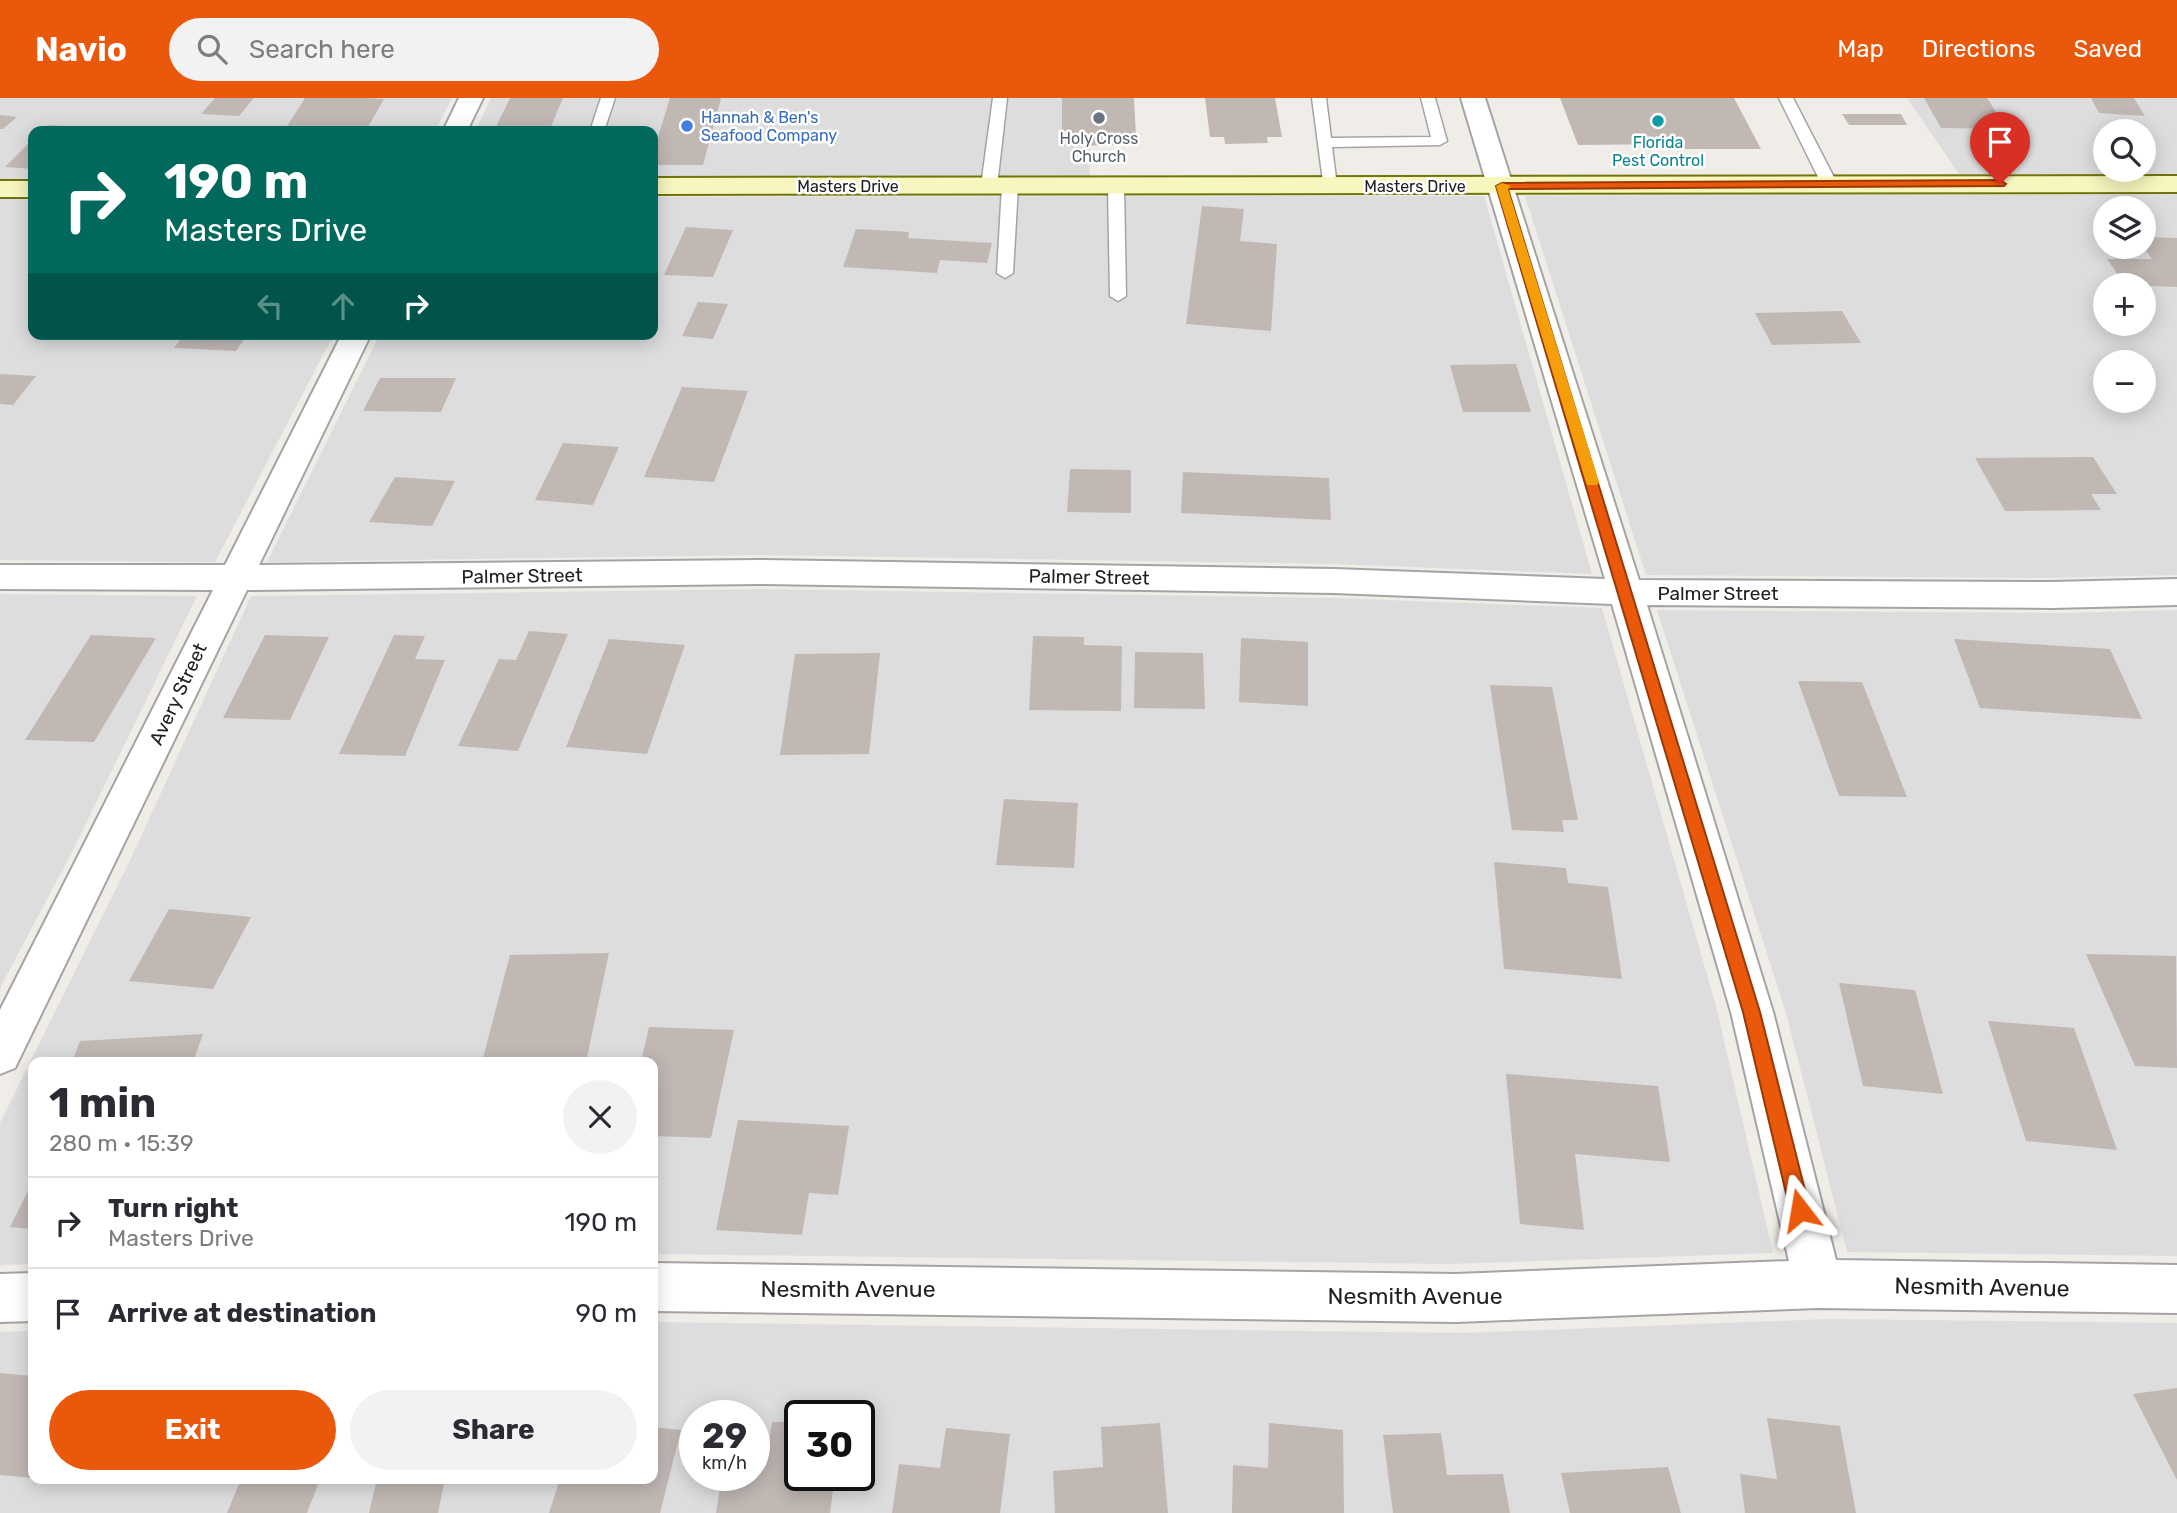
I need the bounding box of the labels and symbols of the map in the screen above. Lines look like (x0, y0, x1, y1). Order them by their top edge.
place label: Hannah & Ben's Seafood Company (701, 108, 837, 145)
marker: Holy Cross Church (1091, 110, 1107, 126)
pin (1970, 112, 2030, 184)
marker: Florida Pest Control (1650, 113, 1666, 129)
marker: Hannah & Ben's Seafood Company (679, 118, 695, 134)
place label: Holy Cross Church (1060, 129, 1138, 166)
place label: Florida Pest Control (1612, 133, 1704, 170)
street label: Masters Drive (797, 177, 899, 196)
street label: Masters Drive (1364, 177, 1466, 196)
street label: Palmer Street (461, 563, 583, 589)
street label: Palmer Street (1028, 564, 1150, 590)
street label: Palmer Street (1657, 582, 1779, 605)
street label: Avery Street (144, 639, 212, 749)
position arrow (1763, 1173, 1837, 1247)
street label: Nesmith Avenue (1894, 1271, 2070, 1303)
street label: Nesmith Avenue (760, 1275, 936, 1303)
street label: Nesmith Avenue (1327, 1282, 1503, 1310)
speed limit sign: 30 (784, 1400, 875, 1491)

